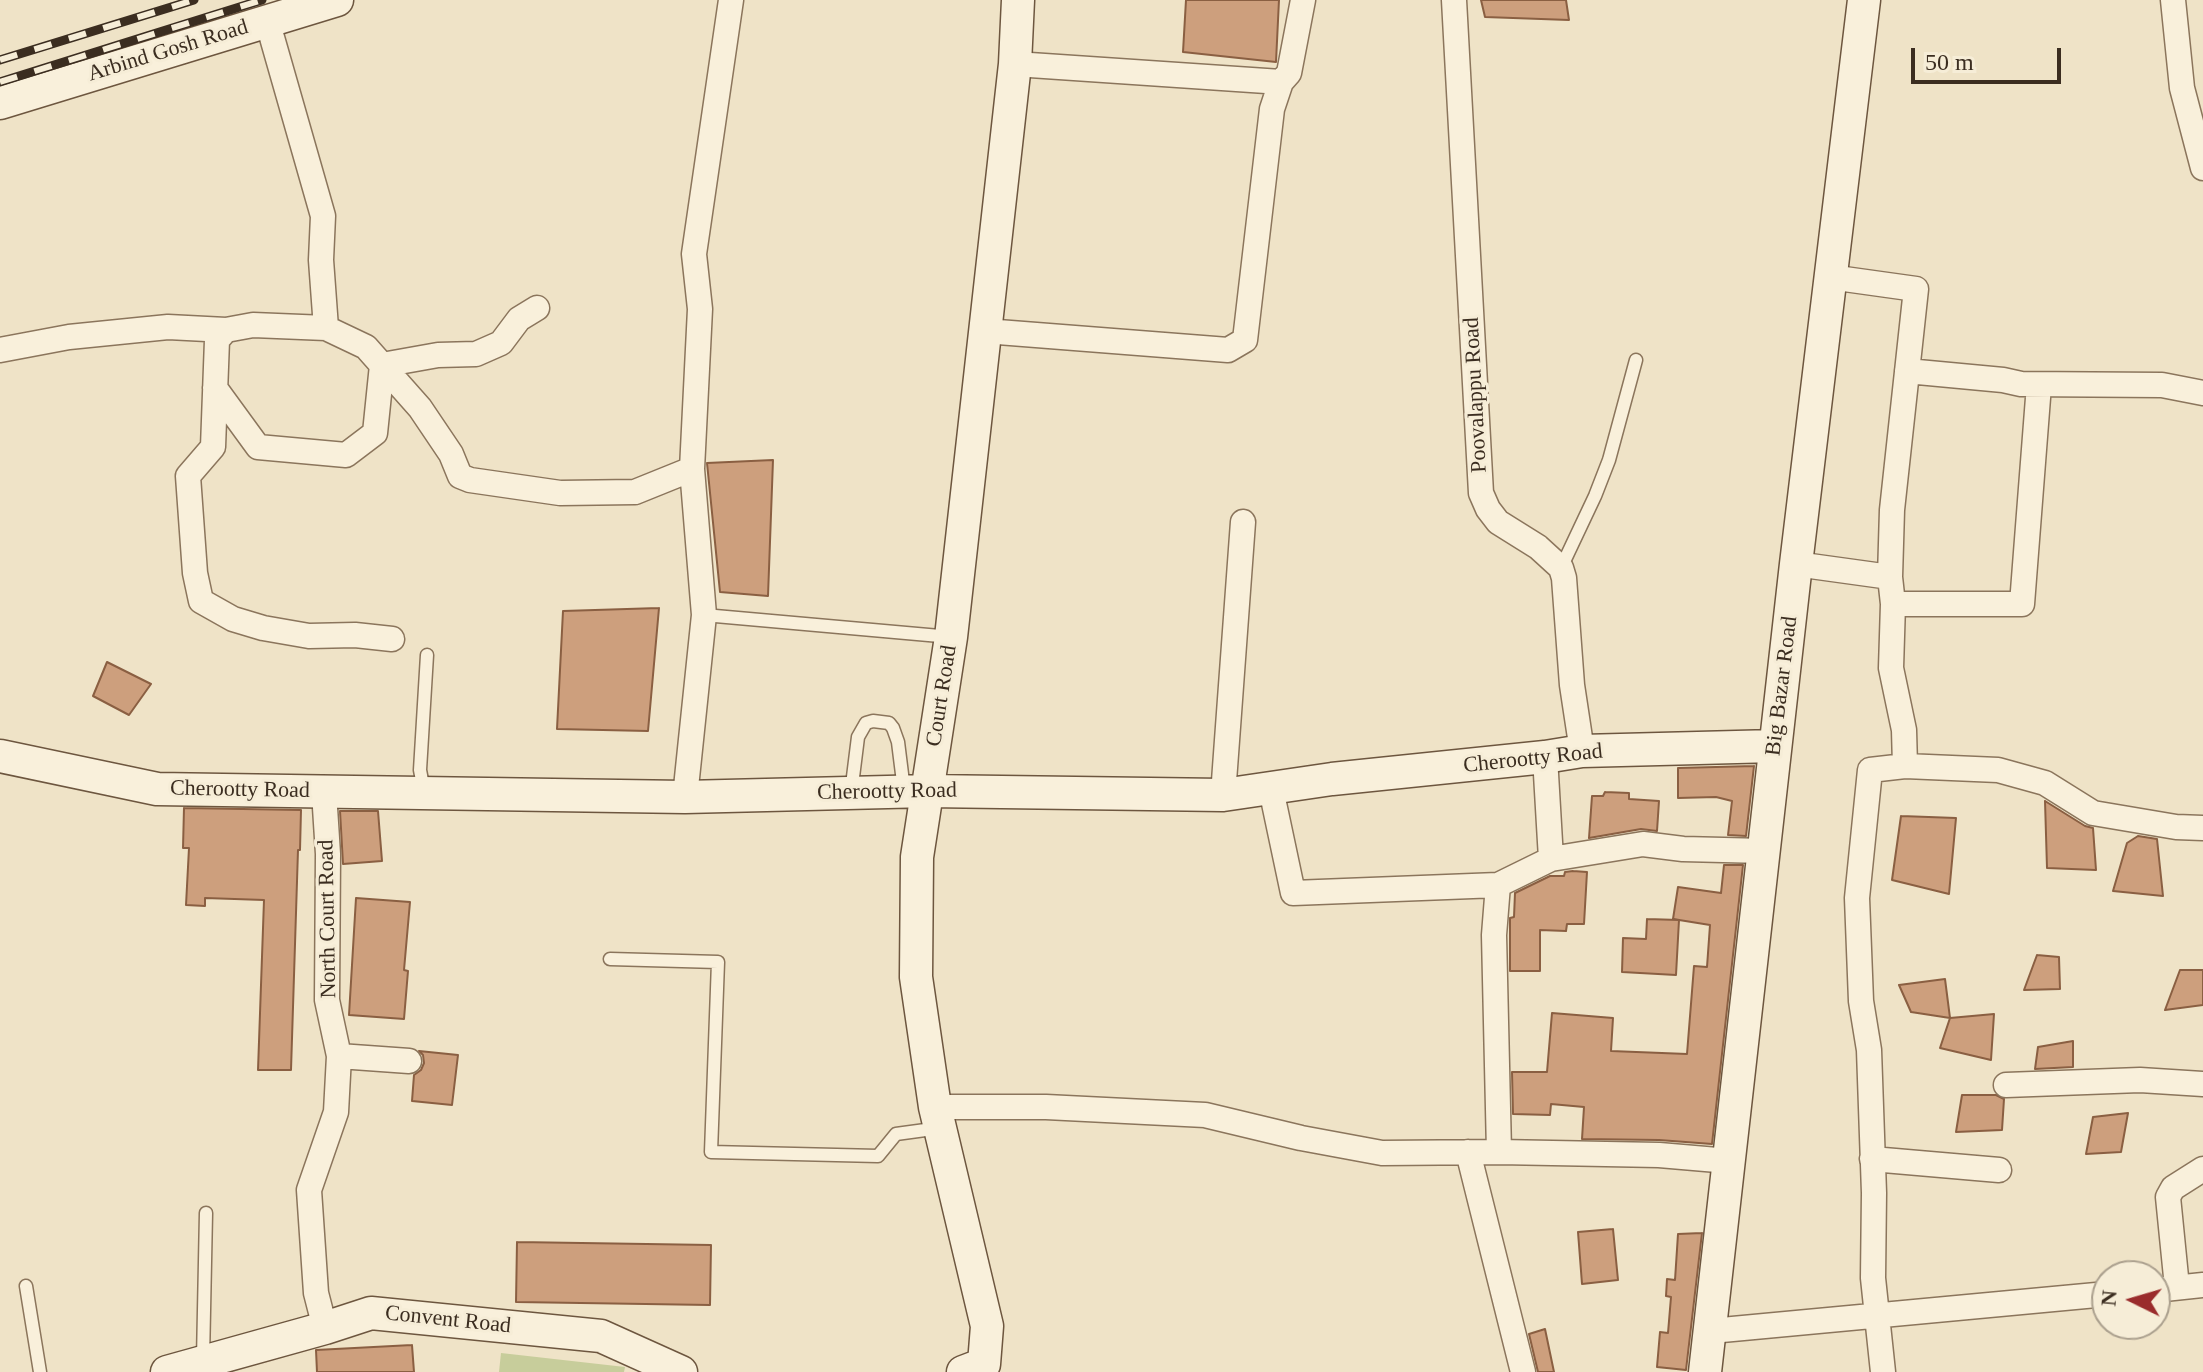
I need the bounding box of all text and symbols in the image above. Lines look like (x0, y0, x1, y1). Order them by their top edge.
street label: Arbind Gosh Road (85, 14, 251, 88)
scale bar (1915, 32, 2065, 82)
text: 50 m (1925, 49, 1974, 75)
street label: Poovalappu Road (1459, 317, 1493, 473)
street label: Big Bazar Road (1760, 615, 1804, 757)
street label: Court Road (921, 644, 963, 748)
street label: Cherootty Road (1462, 739, 1604, 779)
street label: Cherootty Road (170, 776, 310, 804)
street label: Cherootty Road (817, 778, 957, 806)
street label: North Court Road (313, 839, 343, 999)
north arrow (2091, 1260, 2171, 1340)
text: N (2095, 1289, 2122, 1307)
street label: Convent Road (384, 1300, 512, 1340)

